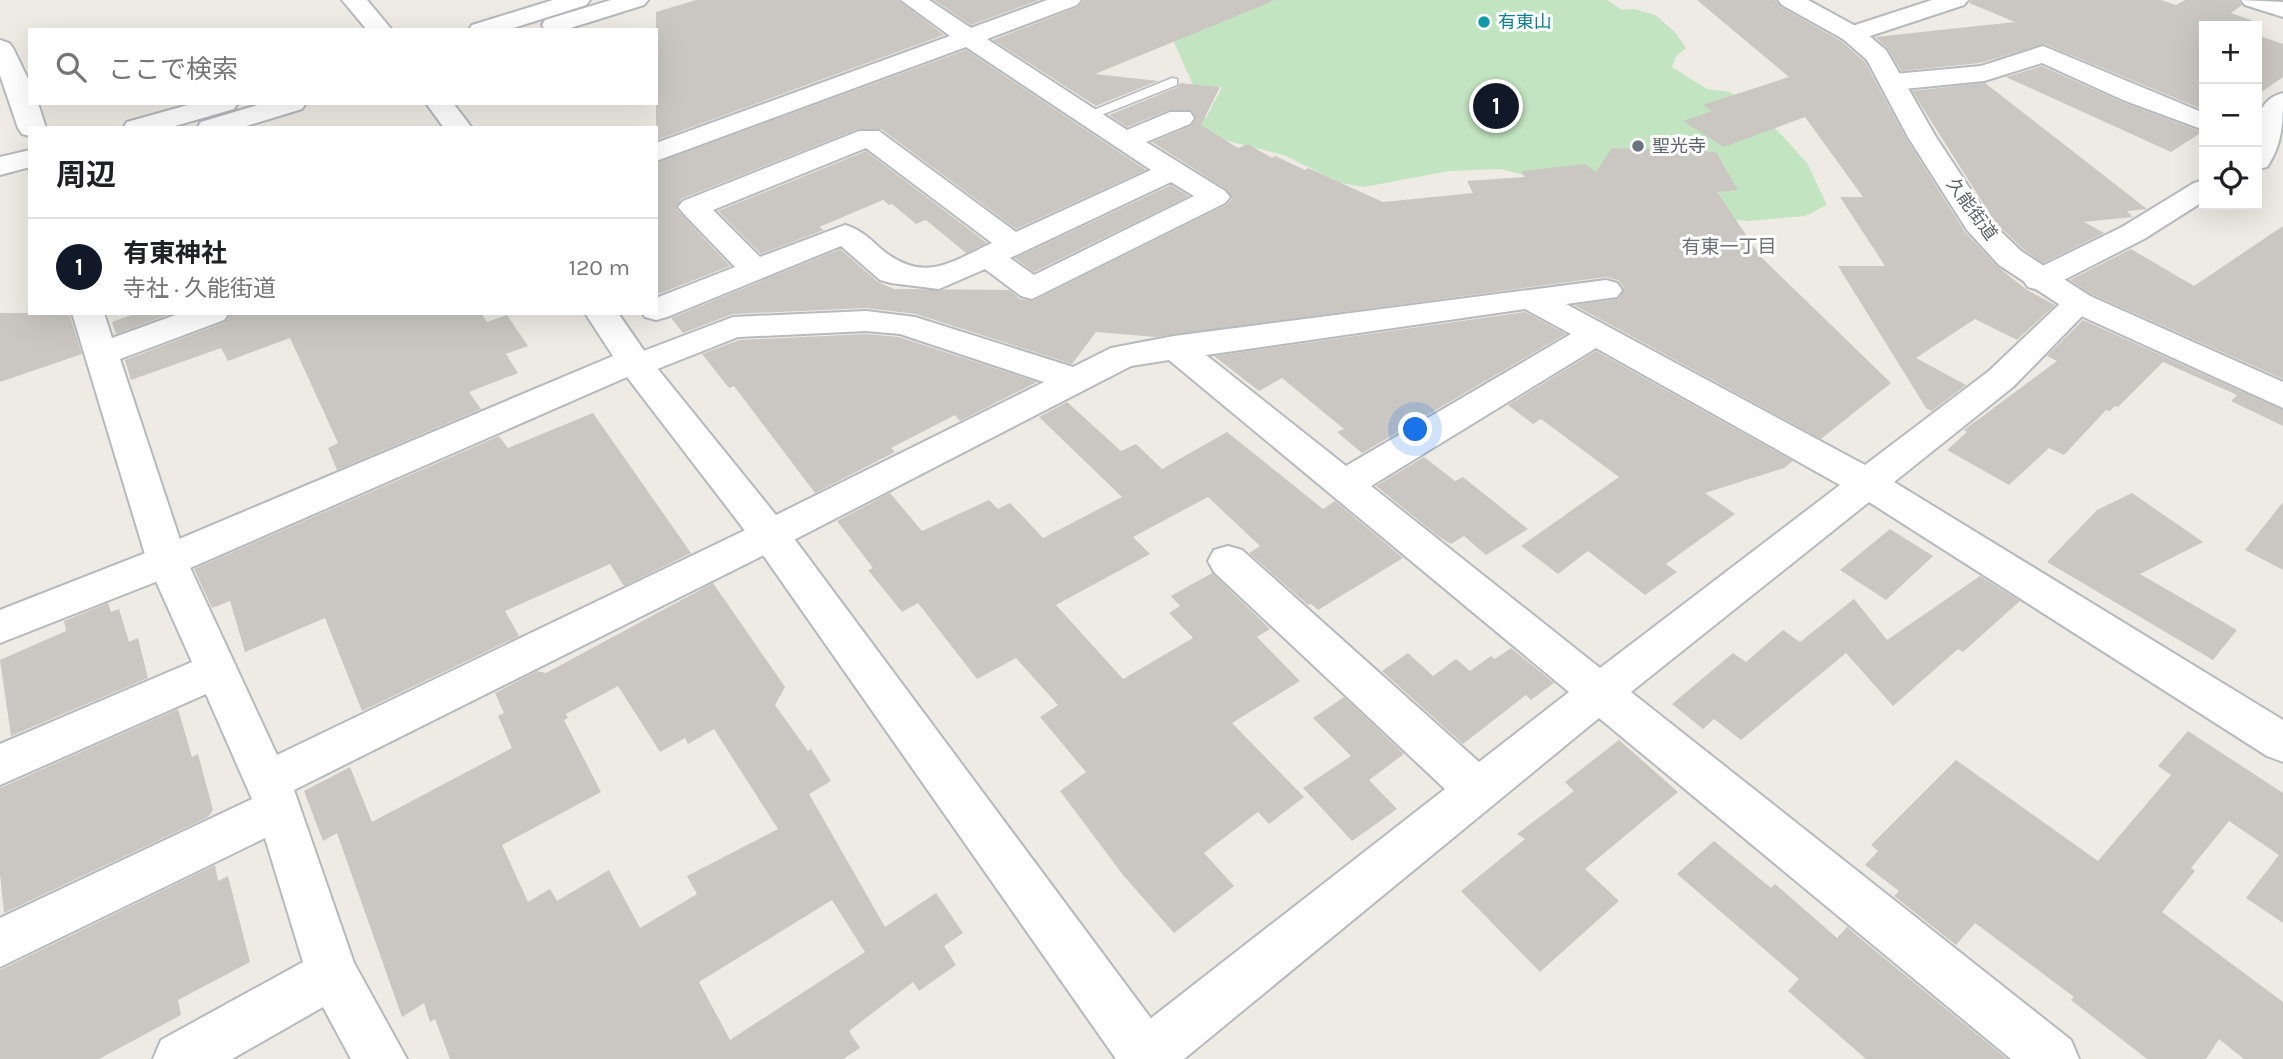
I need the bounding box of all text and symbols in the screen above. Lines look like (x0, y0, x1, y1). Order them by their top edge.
place label: 有東山 (1498, 11, 1552, 33)
marker: 有東山 (1476, 14, 1492, 30)
map controls (2199, 21, 2262, 210)
button: + (2199, 21, 2262, 84)
search box (28, 28, 658, 105)
icon: search (52, 48, 90, 86)
text: ここで検索 (108, 54, 238, 85)
pin: 1 (1473, 80, 1519, 132)
button: − (2199, 84, 2262, 147)
place label: 聖光寺 (1652, 135, 1706, 157)
marker: 聖光寺 (1630, 138, 1646, 154)
button: locate (2199, 147, 2262, 210)
text: 周辺 (56, 157, 116, 193)
street label: 久能街道 (1942, 173, 2002, 245)
district label: 有東一丁目 (1681, 236, 1777, 258)
text: 有東神社 (123, 238, 227, 269)
text: 1 (75, 254, 83, 281)
text: 120 m (568, 254, 630, 281)
text: 寺社 · 久能街道 (123, 275, 276, 302)
your location (1398, 412, 1432, 446)

